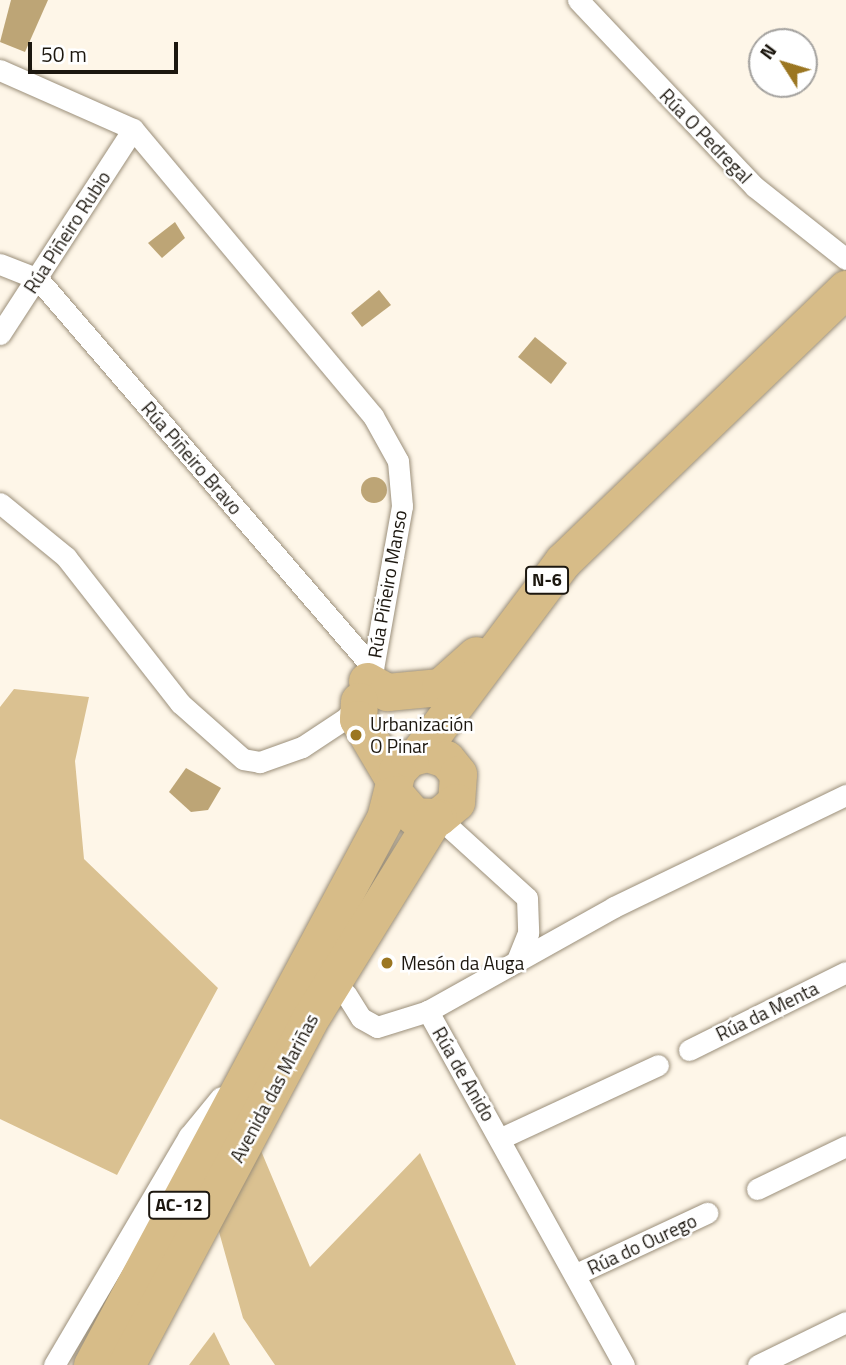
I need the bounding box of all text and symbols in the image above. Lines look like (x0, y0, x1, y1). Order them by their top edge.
scale bar (32, 28, 182, 72)
north arrow (748, 28, 818, 98)
text: N (752, 37, 783, 65)
text: 50 m (41, 38, 87, 70)
street label: Rúa O Pedregal (655, 84, 757, 188)
street label: Rúa Piñeiro Rubio (19, 167, 115, 297)
street label: Rúa Piñeiro Bravo (137, 397, 247, 519)
street label: Rúa Piñeiro Manso (363, 508, 411, 660)
road number: N-6 (524, 566, 570, 594)
place label: Urbanización O Pinar (370, 713, 474, 757)
marker: Urbanización O Pinar (348, 727, 364, 743)
place label: Mesón da Auga (401, 952, 524, 974)
marker: Mesón da Auga (379, 955, 395, 971)
street label: Rúa da Menta (712, 976, 822, 1046)
street label: Avenida das Mariñas (225, 1010, 323, 1166)
street label: Rúa de Anido (428, 1023, 500, 1125)
road number: AC-12 (148, 1190, 210, 1220)
street label: Rúa do Ourego (584, 1209, 700, 1279)

